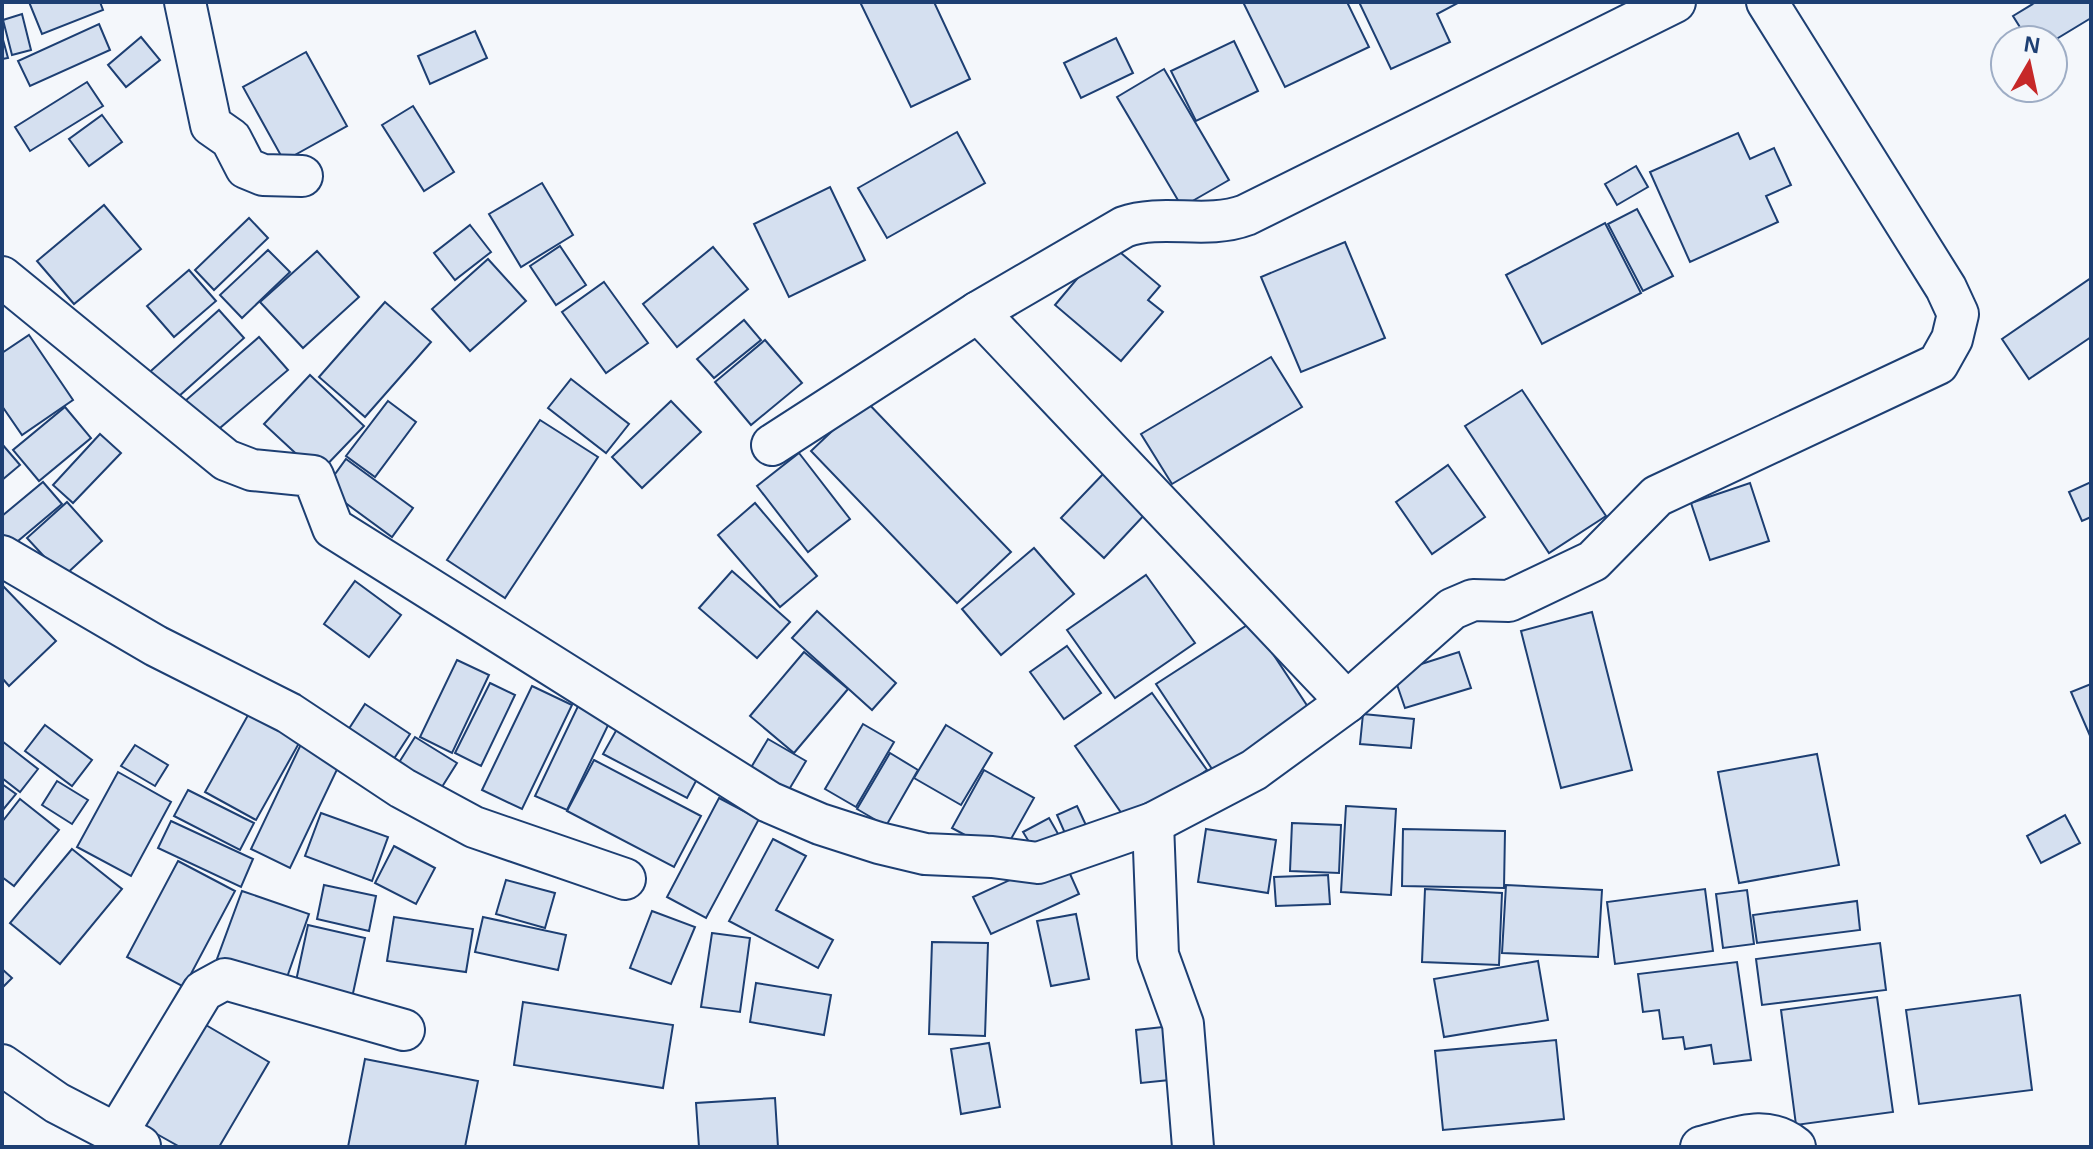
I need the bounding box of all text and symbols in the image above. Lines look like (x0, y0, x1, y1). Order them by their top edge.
north arrow (1989, 24, 2069, 104)
text: N (2022, 31, 2042, 58)

